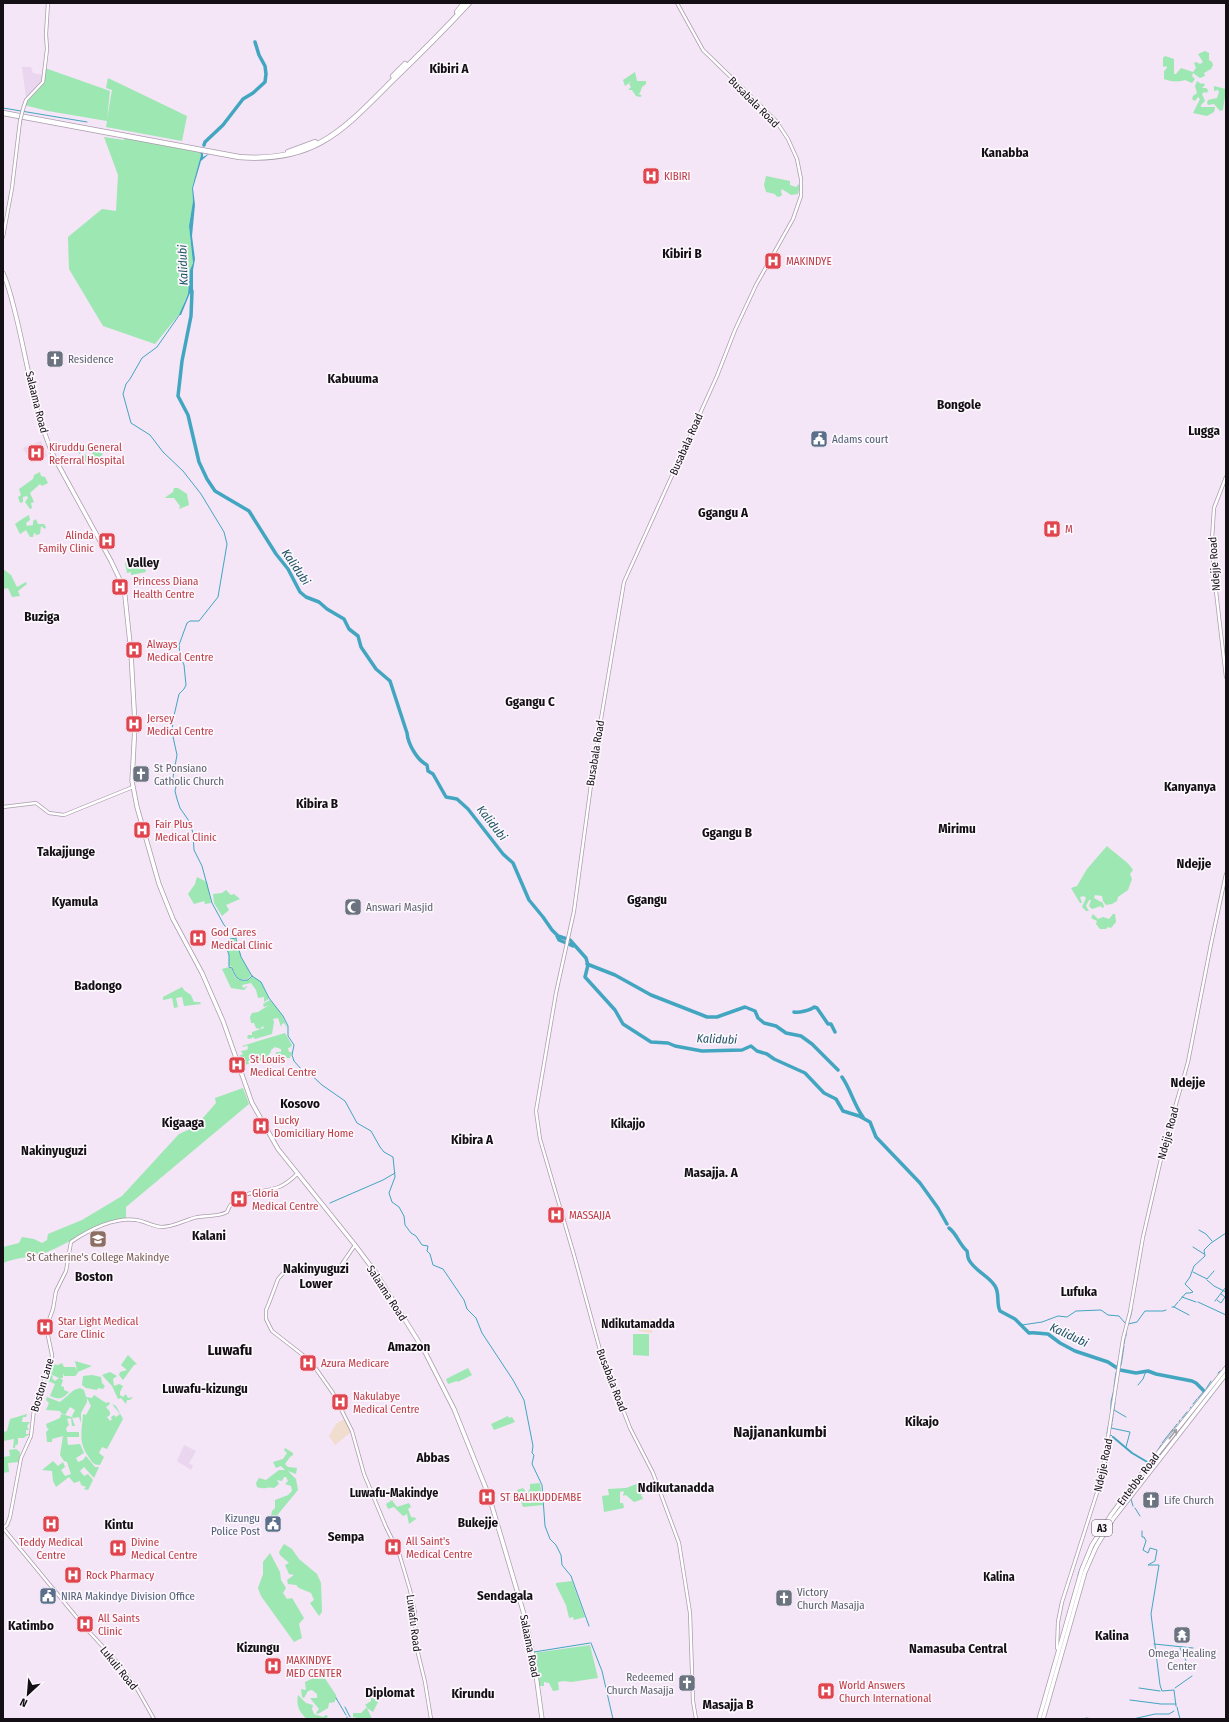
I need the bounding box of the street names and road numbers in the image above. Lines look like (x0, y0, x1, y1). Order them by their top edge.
street label: Busabala Road (726, 74, 782, 130)
street label: Salaama Road (23, 370, 51, 435)
street label: Busabala Road (667, 411, 706, 477)
street label: Ndejje Road (1206, 536, 1223, 592)
street label: Busabala Road (584, 719, 607, 787)
street label: Ndejje Road (1155, 1105, 1182, 1161)
street label: Salaama Road (364, 1263, 409, 1323)
street label: Busabala Road (594, 1347, 630, 1414)
street label: Boston Lane (28, 1357, 57, 1414)
street label: Ndejje Road (1091, 1437, 1115, 1493)
street label: Entebbe Road (1114, 1451, 1162, 1508)
road number: A3 (1092, 1520, 1112, 1536)
street label: Luwafu Road (404, 1594, 423, 1652)
street label: Salaama Road (517, 1614, 542, 1679)
street label: Lukuli Road (97, 1644, 140, 1693)

